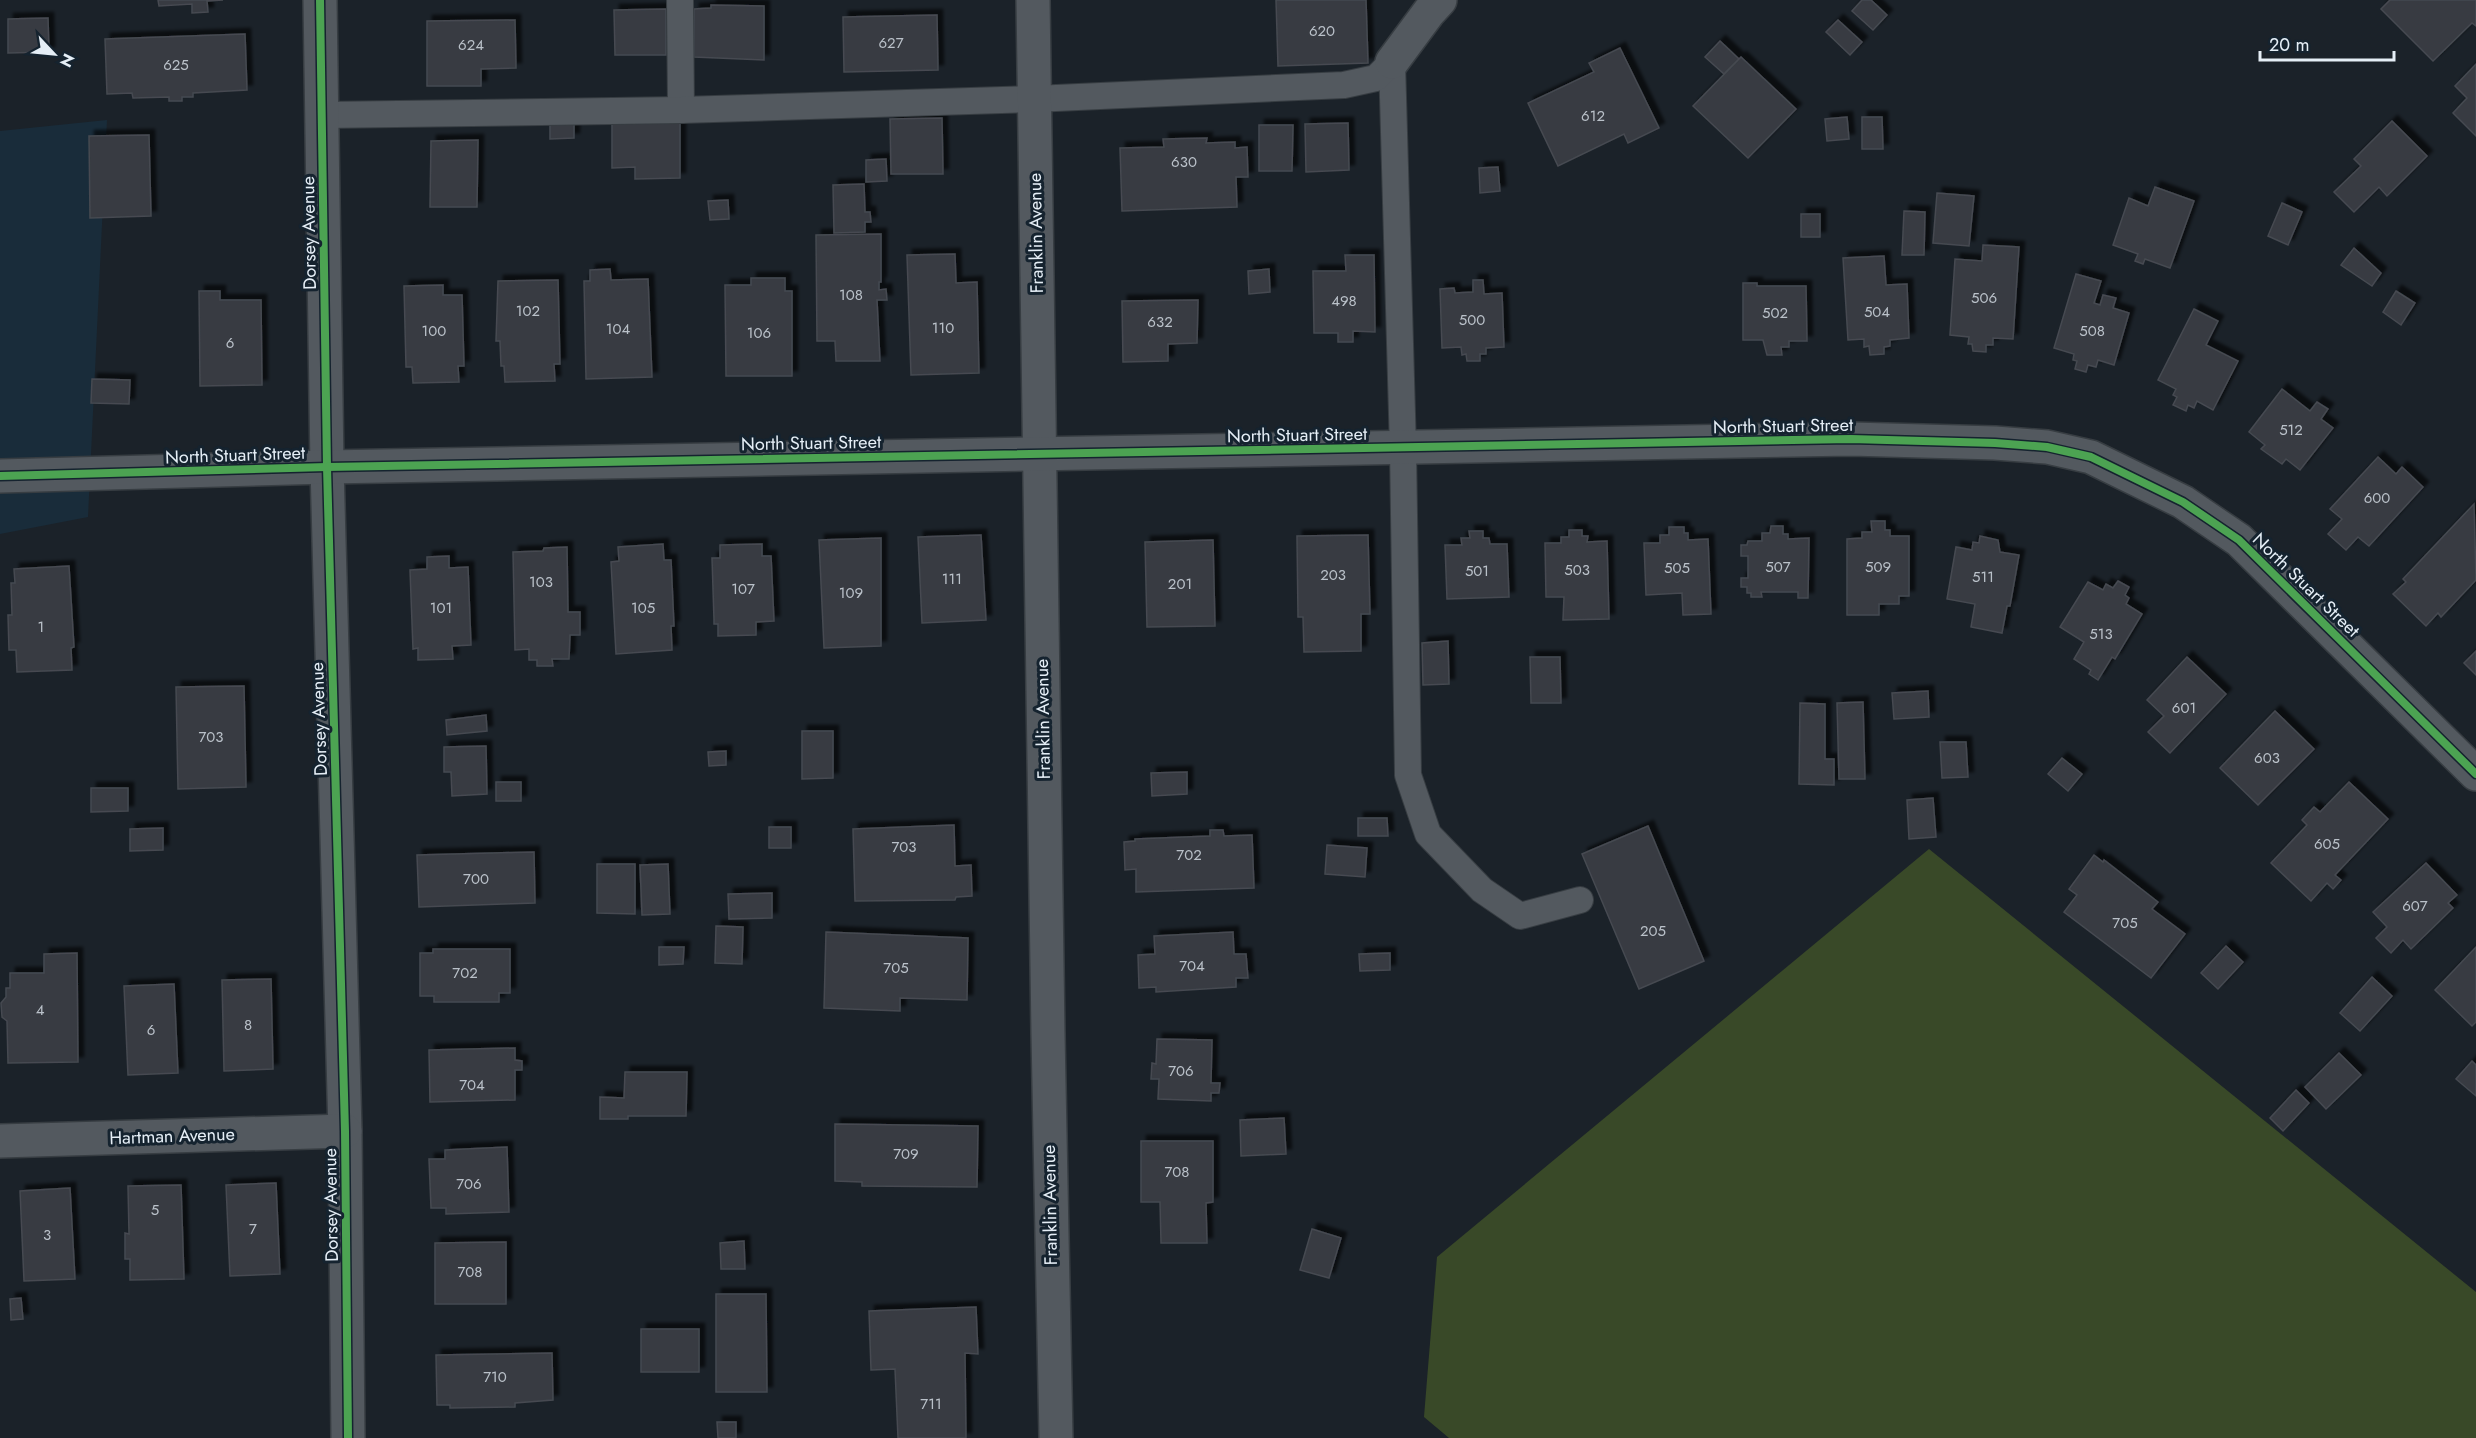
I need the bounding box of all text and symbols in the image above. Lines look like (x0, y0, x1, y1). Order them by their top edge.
house number: 620 (1309, 20, 1335, 42)
north arrow (24, 24, 84, 84)
scale bar (2260, 24, 2394, 62)
house number: 627 (878, 32, 904, 54)
text: 20 m (2269, 32, 2309, 58)
house number: 624 (458, 34, 484, 56)
text: N (54, 50, 80, 71)
house number: 625 (163, 54, 189, 76)
house number: 612 (1581, 105, 1605, 127)
house number: 630 (1171, 151, 1197, 173)
street label: Franklin Avenue (1022, 172, 1050, 294)
street label: Dorsey Avenue (295, 176, 323, 290)
house number: 108 (839, 284, 863, 306)
house number: 506 (1971, 287, 1997, 309)
house number: 498 (1331, 290, 1357, 312)
house number: 102 (516, 300, 540, 322)
house number: 504 (1864, 301, 1890, 323)
house number: 502 (1762, 302, 1788, 324)
house number: 500 (1459, 309, 1485, 331)
house number: 632 (1147, 311, 1173, 333)
house number: 110 (932, 317, 954, 339)
house number: 104 (606, 318, 631, 340)
house number: 100 (422, 320, 446, 342)
house number: 508 (2079, 320, 2105, 342)
house number: 106 (747, 322, 771, 344)
house number: 6 (226, 332, 234, 354)
street label: North Stuart Street (1713, 412, 1854, 440)
house number: 512 (2279, 419, 2303, 441)
street label: North Stuart Street (1227, 421, 1368, 449)
street label: North Stuart Street (741, 429, 882, 457)
street label: North Stuart Street (164, 440, 306, 470)
house number: 600 (2364, 487, 2390, 509)
street label: North Stuart Street (2247, 527, 2366, 644)
house number: 507 (1765, 556, 1791, 578)
house number: 509 (1865, 556, 1891, 578)
house number: 505 (1664, 557, 1690, 579)
house number: 503 (1564, 559, 1590, 581)
house number: 501 (1465, 560, 1489, 582)
house number: 203 (1320, 564, 1346, 586)
house number: 511 (1972, 566, 1994, 588)
house number: 111 (942, 568, 962, 590)
house number: 103 (529, 571, 553, 593)
house number: 201 (1168, 573, 1192, 595)
house number: 107 (731, 578, 755, 600)
house number: 109 (839, 582, 863, 604)
house number: 101 (430, 597, 452, 619)
house number: 105 (631, 597, 655, 619)
house number: 1 (38, 616, 44, 638)
house number: 513 (2089, 623, 2113, 645)
street label: Franklin Avenue (1029, 658, 1057, 780)
street label: Dorsey Avenue (304, 662, 334, 776)
house number: 601 (2172, 697, 2196, 719)
house number: 703 (198, 726, 224, 748)
house number: 603 (2254, 747, 2280, 769)
house number: 605 (2314, 833, 2340, 855)
house number: 703 (891, 836, 917, 858)
house number: 702 (1176, 844, 1202, 866)
house number: 700 (463, 868, 489, 890)
house number: 607 (2402, 895, 2428, 917)
house number: 705 (2112, 912, 2138, 934)
house number: 205 (1640, 920, 1666, 942)
house number: 704 (1179, 955, 1205, 977)
house number: 705 (883, 957, 909, 979)
house number: 702 (452, 962, 478, 984)
house number: 4 (36, 999, 45, 1021)
house number: 8 (244, 1014, 252, 1036)
house number: 6 (147, 1019, 155, 1041)
house number: 706 (1168, 1060, 1194, 1082)
house number: 704 (459, 1074, 485, 1096)
street label: Hartman Avenue (109, 1121, 235, 1151)
house number: 709 (893, 1143, 919, 1165)
street label: Franklin Avenue (1036, 1144, 1064, 1266)
street label: Dorsey Avenue (317, 1148, 345, 1262)
house number: 708 (1164, 1161, 1190, 1183)
house number: 706 (456, 1173, 482, 1195)
house number: 5 (151, 1199, 159, 1221)
house number: 7 (249, 1218, 257, 1240)
house number: 3 (43, 1224, 51, 1246)
house number: 708 (457, 1261, 483, 1283)
house number: 710 (483, 1366, 507, 1388)
house number: 711 (920, 1393, 942, 1415)

